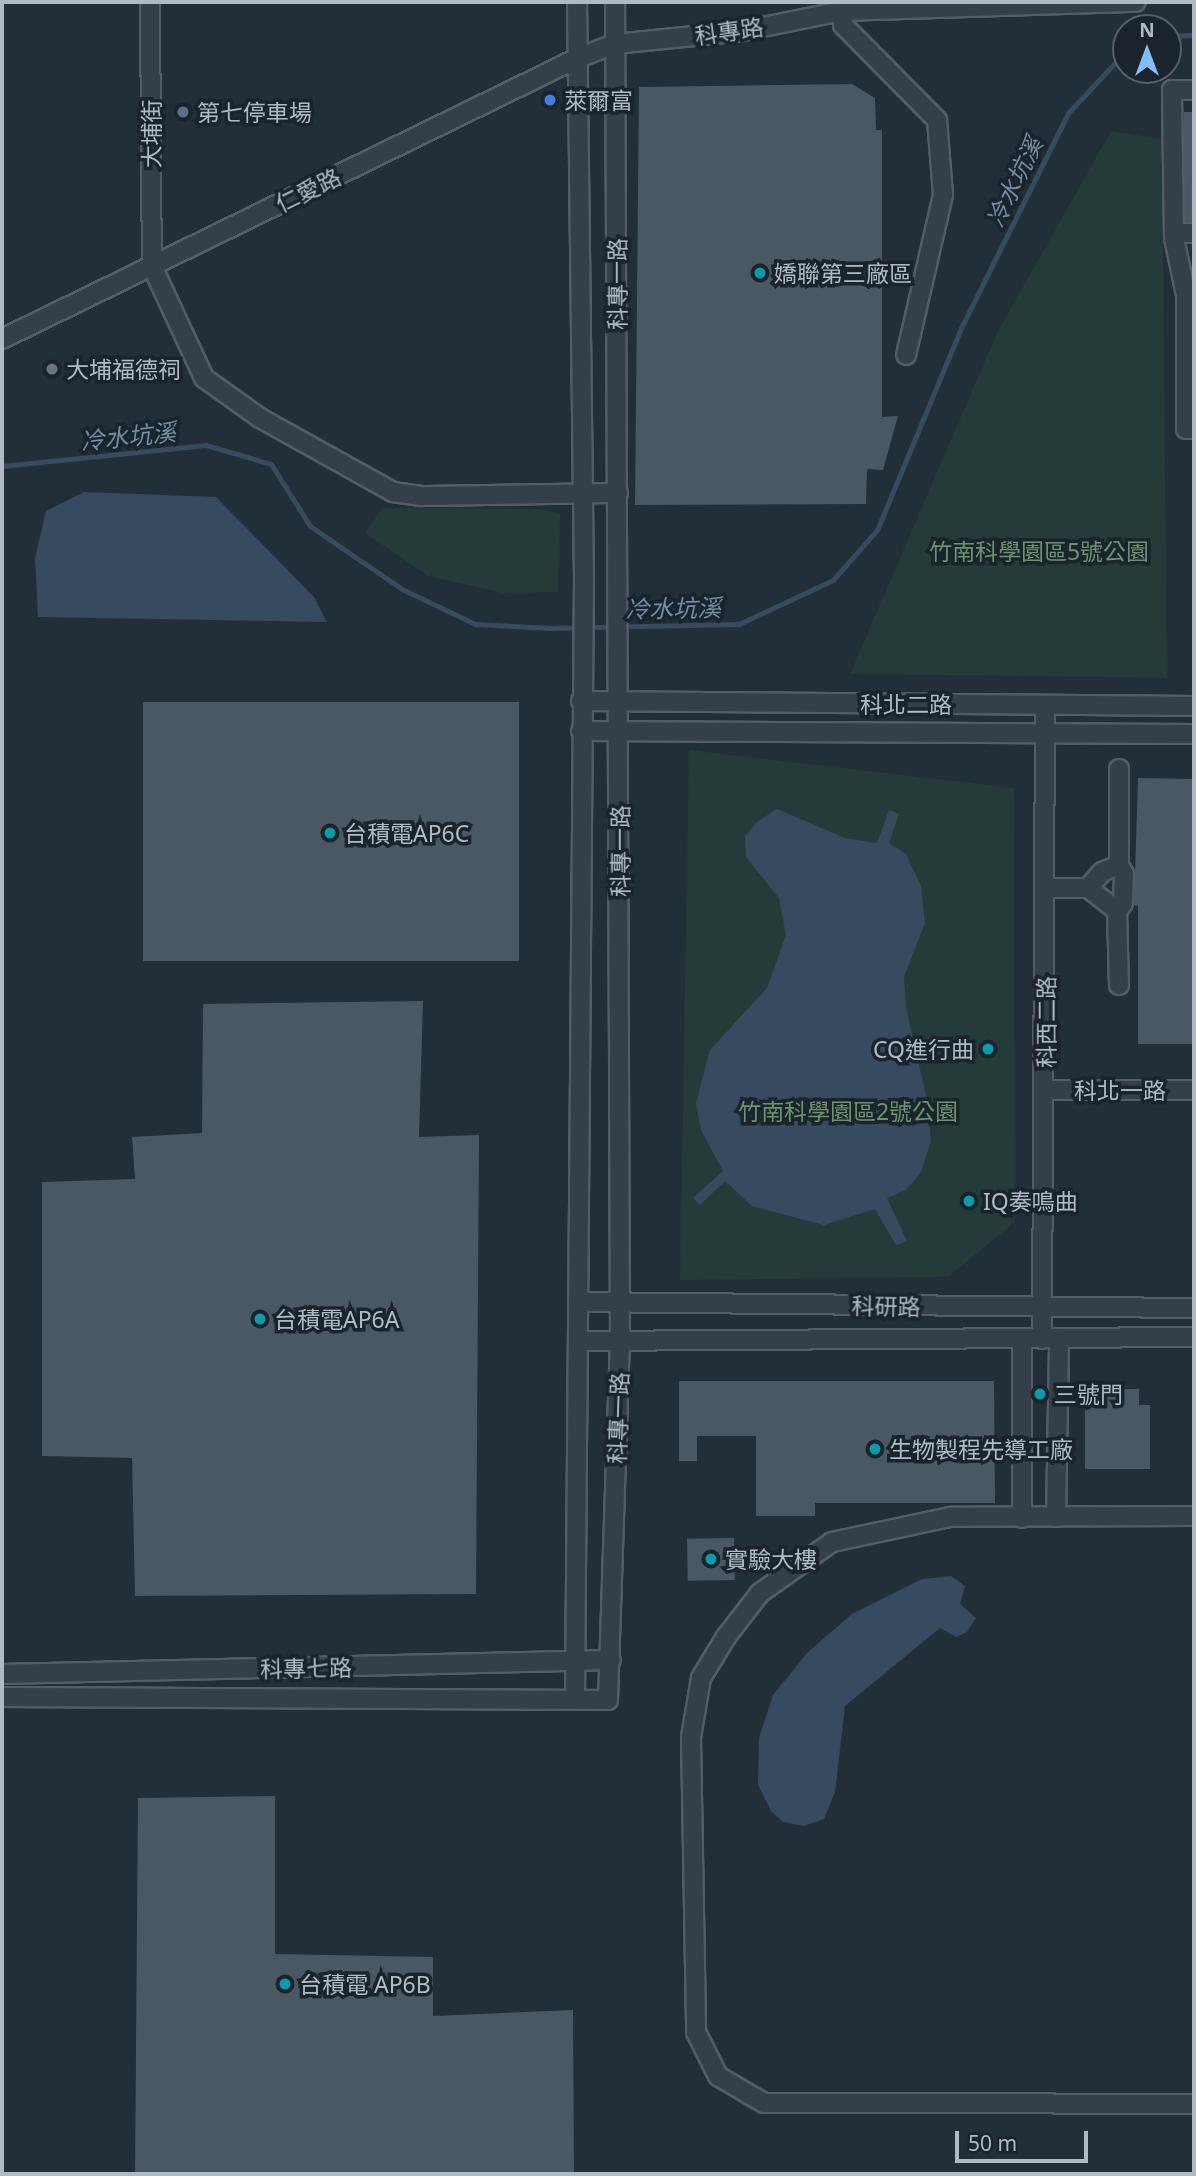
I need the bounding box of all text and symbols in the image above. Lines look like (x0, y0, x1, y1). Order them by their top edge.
street label: 科專路 (693, 13, 765, 49)
north arrow (1112, 14, 1182, 84)
text: N (1139, 17, 1155, 43)
place label: 萊爾富 (564, 86, 633, 114)
marker: 萊爾富 (542, 92, 558, 108)
place label: 第七停車場 (197, 98, 312, 126)
street label: 大埔街 (137, 100, 165, 168)
marker: 第七停車場 (175, 104, 191, 120)
water label: 冷水坑溪 (980, 133, 1048, 231)
street label: 仁愛路 (271, 162, 345, 218)
street label: 科專一路 (603, 238, 631, 330)
place label: 嬌聯第三廠區 (774, 259, 912, 287)
marker: 嬌聯第三廠區 (752, 265, 768, 281)
place label: 大埔福德祠 (66, 355, 181, 383)
marker: 大埔福德祠 (44, 361, 60, 377)
water label: 冷水坑溪 (79, 417, 177, 455)
park label: 竹南科學園區5號公園 (929, 537, 1149, 565)
water label: 冷水坑溪 (625, 593, 721, 623)
street label: 科北二路 (860, 690, 952, 718)
street label: 科專一路 (606, 805, 634, 897)
place label: 台積電AP6C (344, 819, 469, 847)
marker: 台積電AP6C (322, 825, 338, 841)
street label: 科西二路 (1032, 976, 1060, 1068)
place label: CQ進行曲 (873, 1035, 974, 1063)
marker: CQ進行曲 (980, 1041, 996, 1057)
street label: 科北一路 (1074, 1076, 1166, 1104)
park label: 竹南科學園區2號公園 (738, 1097, 958, 1125)
place label: IQ奏鳴曲 (983, 1187, 1078, 1215)
marker: IQ奏鳴曲 (961, 1193, 977, 1209)
street label: 科研路 (851, 1292, 921, 1320)
place label: 台積電AP6A (274, 1305, 399, 1333)
marker: 台積電AP6A (252, 1311, 268, 1327)
street label: 科專一路 (603, 1372, 633, 1464)
place label: 三號門 (1054, 1380, 1123, 1408)
marker: 三號門 (1032, 1386, 1048, 1402)
place label: 生物製程先導工廠 (889, 1435, 1073, 1463)
marker: 生物製程先導工廠 (867, 1441, 883, 1457)
place label: 實驗大樓 (725, 1545, 817, 1573)
marker: 實驗大樓 (703, 1551, 719, 1567)
street label: 科專七路 (260, 1653, 352, 1683)
place label: 台積電 AP6B (299, 1970, 431, 1998)
marker: 台積電 AP6B (277, 1976, 293, 1992)
scale bar (958, 2116, 1091, 2160)
text: 50 m (968, 2129, 1017, 2157)

